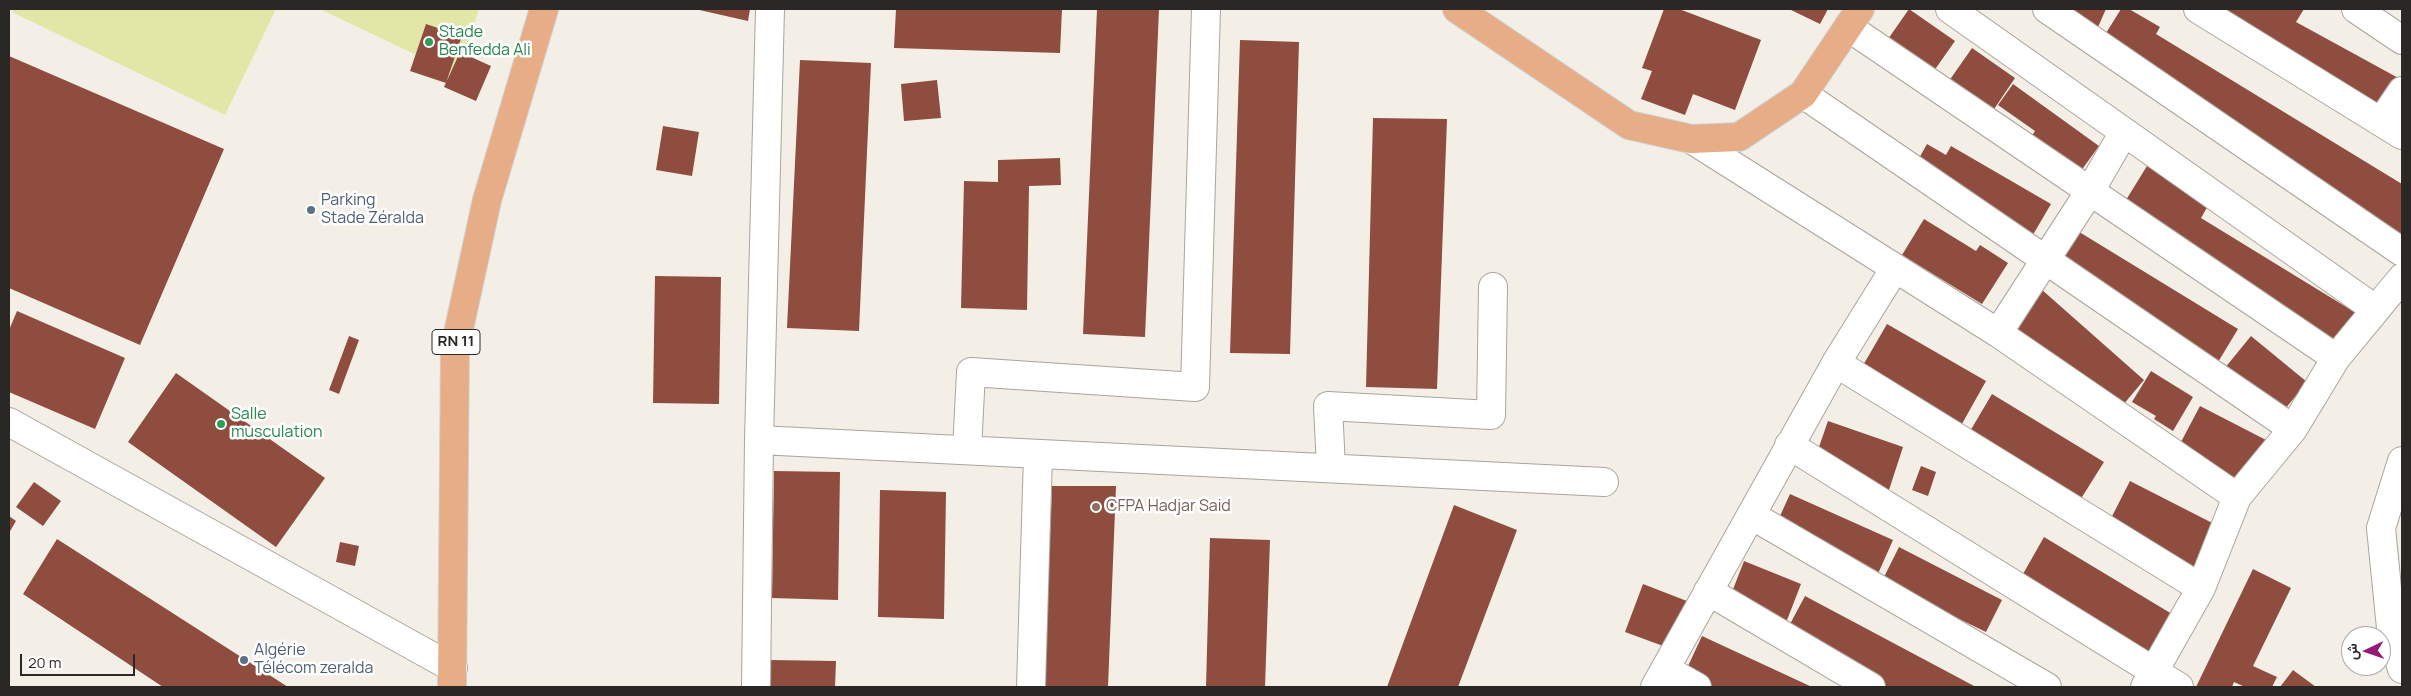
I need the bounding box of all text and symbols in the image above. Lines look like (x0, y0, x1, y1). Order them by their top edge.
place label: Stade Benfedda Ali (439, 23, 531, 61)
marker: Stade Benfedda Ali (423, 36, 435, 48)
place label: Parking Stade Zéralda (321, 191, 424, 229)
marker: Parking Stade Zéralda (305, 204, 317, 216)
road number: RN 11 (432, 330, 480, 354)
place label: Salle musculation (231, 405, 323, 443)
marker: Salle musculation (215, 418, 227, 430)
place label: CFPA Hadjar Said (1106, 497, 1231, 517)
marker: CFPA Hadjar Said (1090, 501, 1102, 513)
north arrow (2341, 626, 2391, 676)
place label: Algérie Télécom zeralda (254, 641, 373, 679)
text: ش (2342, 643, 2361, 661)
scale bar (22, 644, 138, 676)
text: 20 m (28, 652, 61, 673)
marker: Algérie Télécom zeralda (238, 654, 250, 666)

